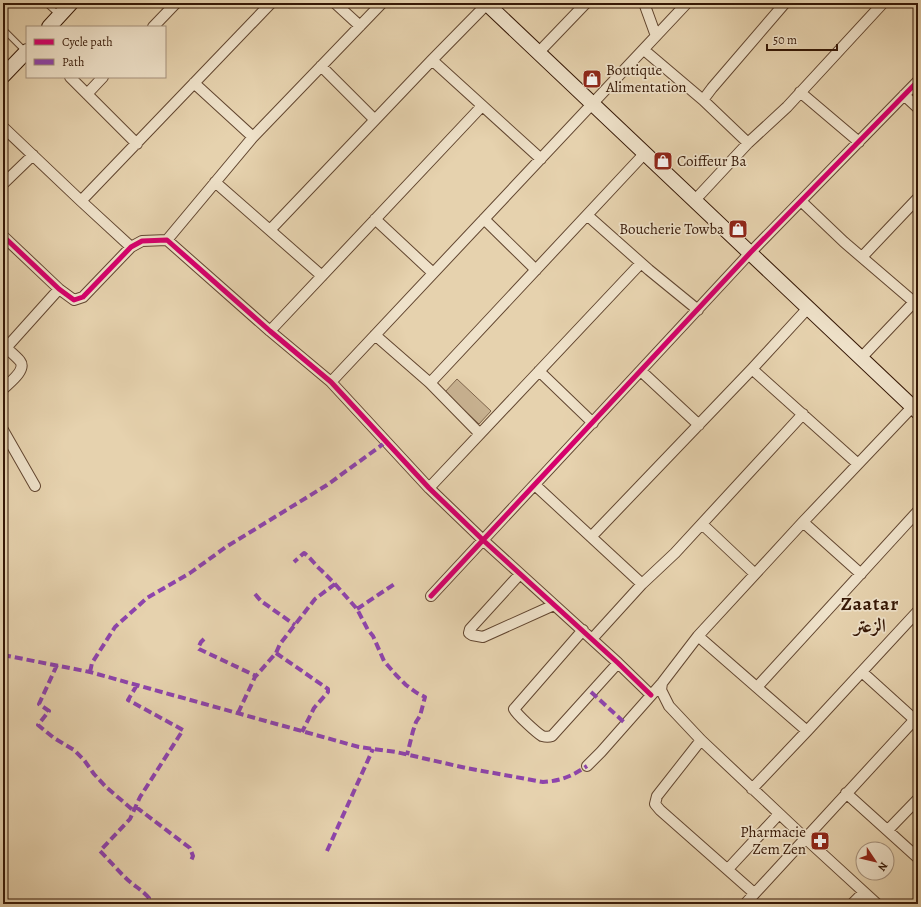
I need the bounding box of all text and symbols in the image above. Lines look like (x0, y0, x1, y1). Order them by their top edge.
legend (26, 26, 166, 78)
scale bar (767, 26, 837, 52)
text: 50 m (773, 32, 797, 48)
text: Cycle path (62, 34, 113, 50)
text: Path (62, 54, 85, 70)
place label: Boutique Alimentation (605, 60, 687, 97)
shop icon: Boutique Alimentation (581, 68, 603, 90)
shop icon: Coiffeur Ba (652, 150, 674, 172)
place label: Coiffeur Ba (677, 151, 746, 171)
shop icon: Boucherie Towba (727, 218, 749, 240)
place label: Boucherie Towba (619, 219, 724, 239)
district label: Zaatar الزعتر (841, 591, 899, 639)
place label: Pharmacie Zem Zen (740, 822, 806, 859)
pharmacy icon: Pharmacie Zem Zen (809, 830, 831, 852)
north arrow (855, 841, 895, 881)
text: N (874, 859, 891, 874)

